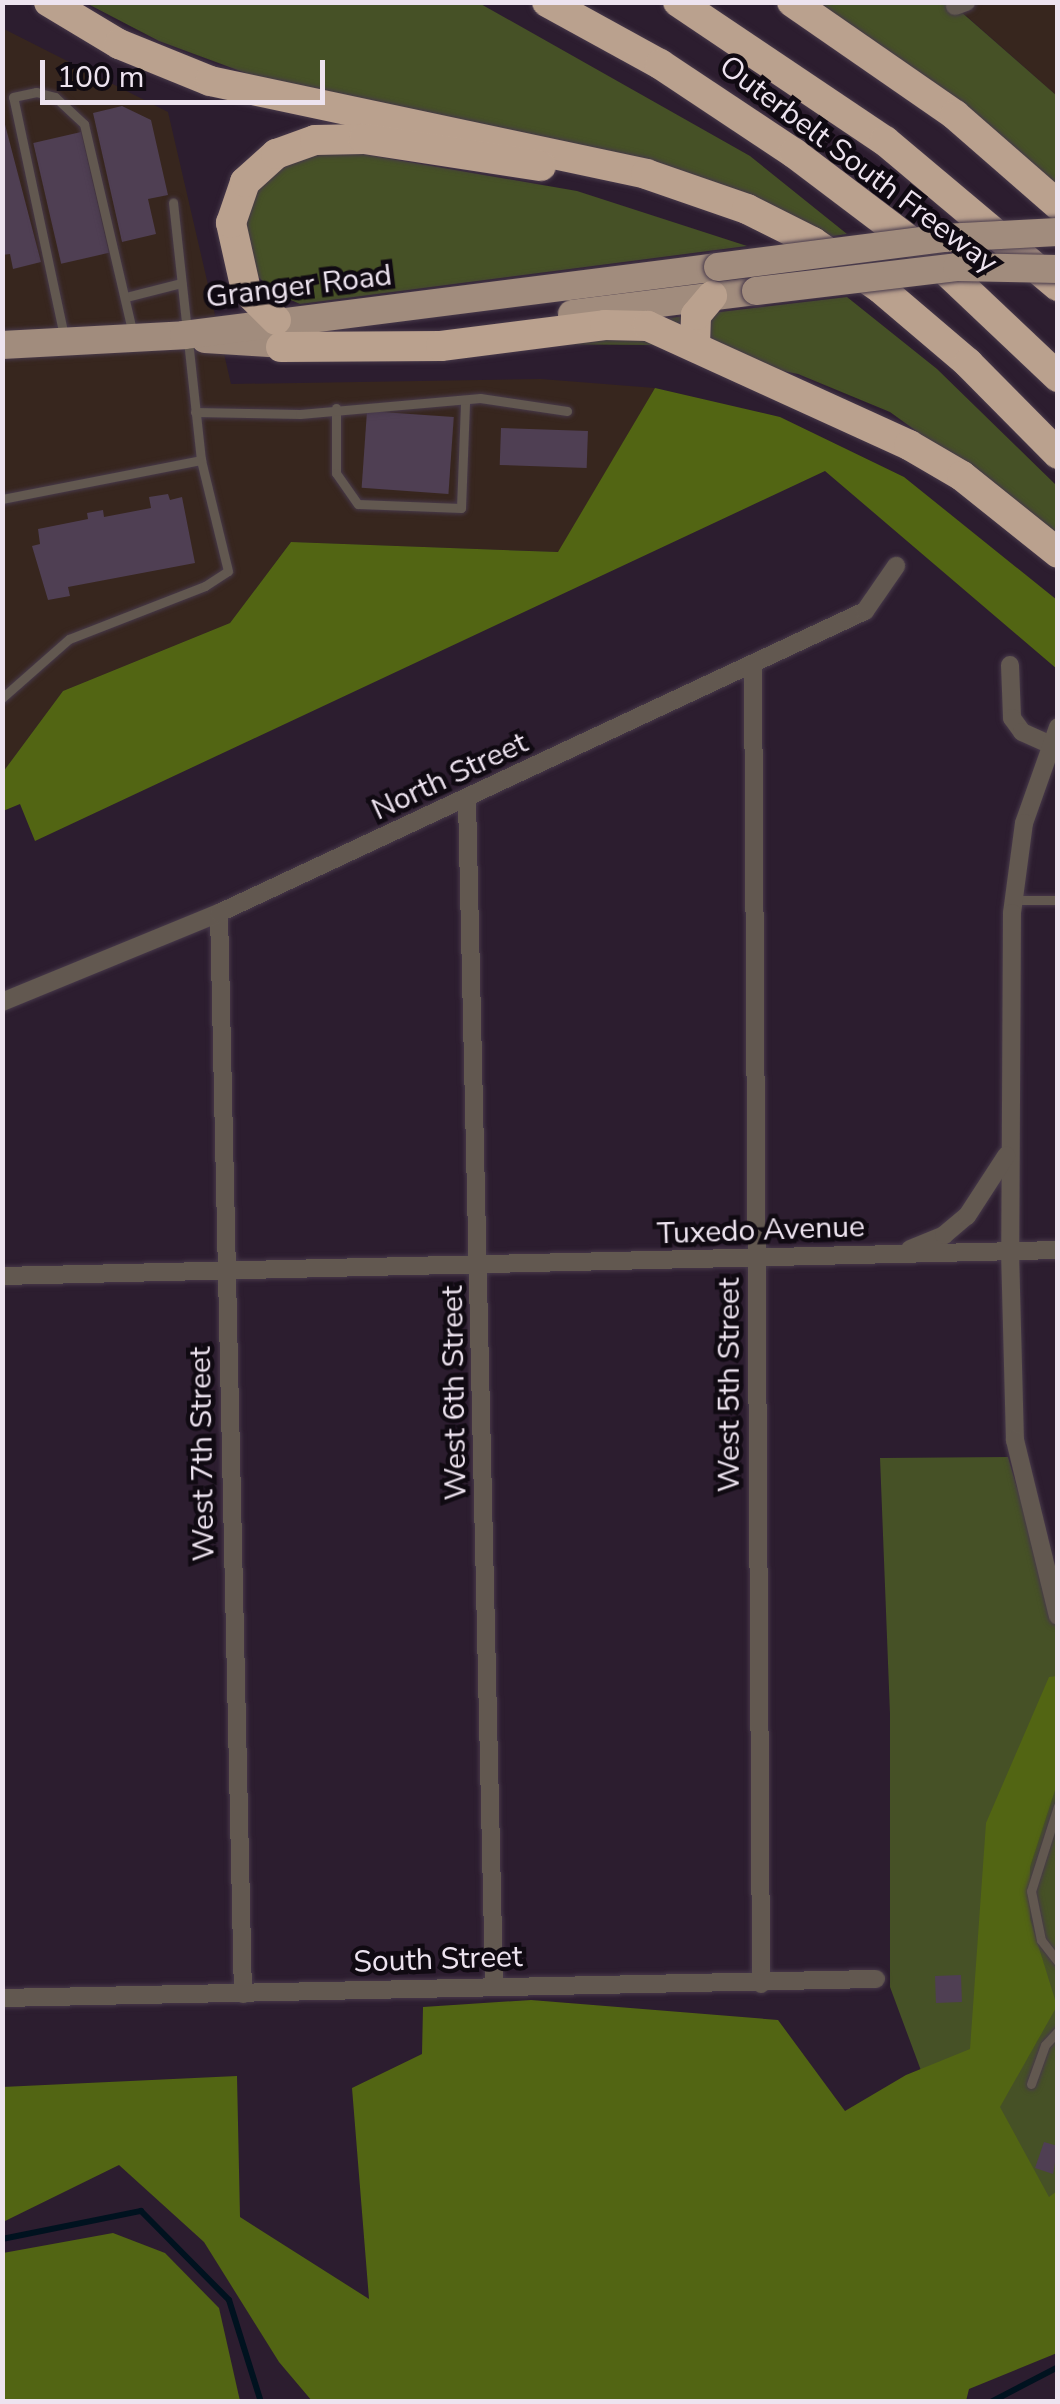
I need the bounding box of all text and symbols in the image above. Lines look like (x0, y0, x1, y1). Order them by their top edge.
scale bar (45, 40, 330, 102)
street label: Outerbelt South Freeway (712, 49, 1004, 281)
text: 100 m (57, 57, 144, 98)
street label: Granger Road (204, 258, 394, 316)
street label: North Street (366, 725, 534, 829)
street label: Tuxedo Avenue (656, 1209, 866, 1253)
street label: West 5th Street (712, 1278, 748, 1492)
street label: West 6th Street (435, 1285, 475, 1501)
street label: West 7th Street (183, 1346, 223, 1562)
street label: South Street (353, 1939, 523, 1981)

